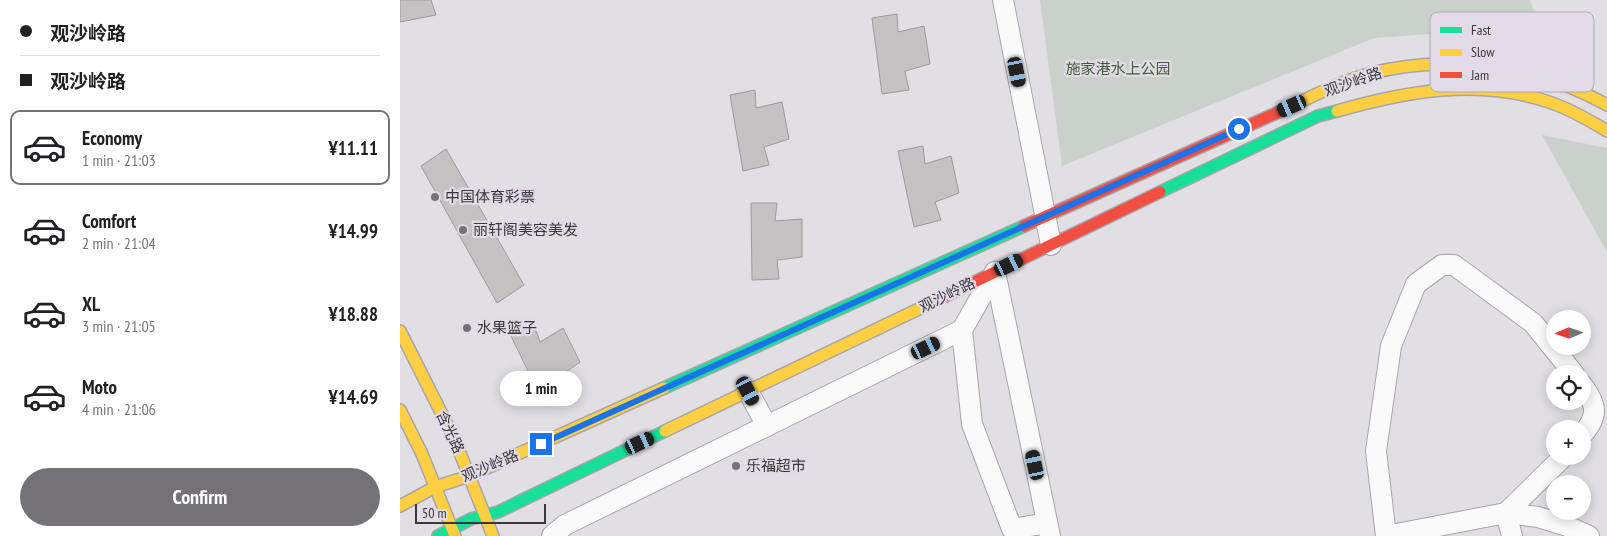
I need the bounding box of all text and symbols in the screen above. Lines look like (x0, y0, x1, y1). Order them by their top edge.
legend (1430, 12, 1594, 92)
text: 观沙岭路 (50, 21, 126, 45)
text: Fast (1471, 21, 1491, 39)
text: Slow (1471, 43, 1495, 61)
car (1006, 56, 1027, 88)
park label: 施家港水上公园 (1065, 59, 1171, 78)
street label: 观沙岭路 (1321, 63, 1384, 100)
text: Jam (1470, 66, 1489, 84)
text: 观沙岭路 (50, 69, 126, 93)
car (1275, 93, 1308, 119)
route start (1228, 118, 1250, 140)
icon: car (22, 125, 67, 170)
text: Economy (82, 126, 142, 150)
text: ¥11.11 (329, 136, 378, 160)
text: 1 min · 21:03 (82, 150, 156, 170)
place label: 中国体育彩票 (445, 187, 535, 206)
marker: 中国体育彩票 (429, 191, 441, 203)
icon: car (22, 208, 67, 253)
text: Comfort (82, 209, 136, 233)
text: ¥14.99 (329, 219, 378, 243)
place label: 丽轩阁美容美发 (473, 220, 578, 239)
marker: 丽轩阁美容美发 (457, 224, 469, 236)
text: 2 min · 21:04 (82, 233, 156, 253)
car (992, 252, 1025, 278)
street label: 观沙岭路 (916, 273, 978, 316)
icon: car (22, 291, 67, 336)
text: XL (82, 292, 100, 316)
text: ¥18.88 (329, 302, 378, 326)
north arrow (1546, 310, 1591, 355)
map controls (1546, 310, 1591, 520)
text: 3 min · 21:05 (82, 316, 156, 336)
place label: 水果篮子 (477, 318, 537, 337)
marker: 水果篮子 (461, 322, 473, 334)
car (909, 335, 942, 361)
button: locate (1546, 365, 1591, 410)
callout: 1 min (500, 372, 582, 406)
icon: car (22, 374, 67, 419)
car (734, 374, 761, 408)
text: Moto (82, 375, 117, 399)
text: 1 min (525, 378, 557, 398)
text: ¥14.69 (329, 385, 378, 409)
text: 4 min · 21:06 (82, 399, 156, 419)
street label: 含光路 (432, 407, 469, 456)
button: + (1546, 420, 1591, 465)
car (623, 430, 656, 456)
route end (530, 433, 552, 455)
street label: 观沙岭路 (458, 445, 521, 486)
car (1024, 449, 1045, 481)
place label: 乐福超市 (746, 456, 806, 475)
marker: 乐福超市 (730, 460, 742, 472)
button: Confirm (20, 468, 380, 526)
button: − (1546, 475, 1591, 520)
scale bar (415, 501, 546, 524)
text: 50 m (422, 504, 447, 522)

